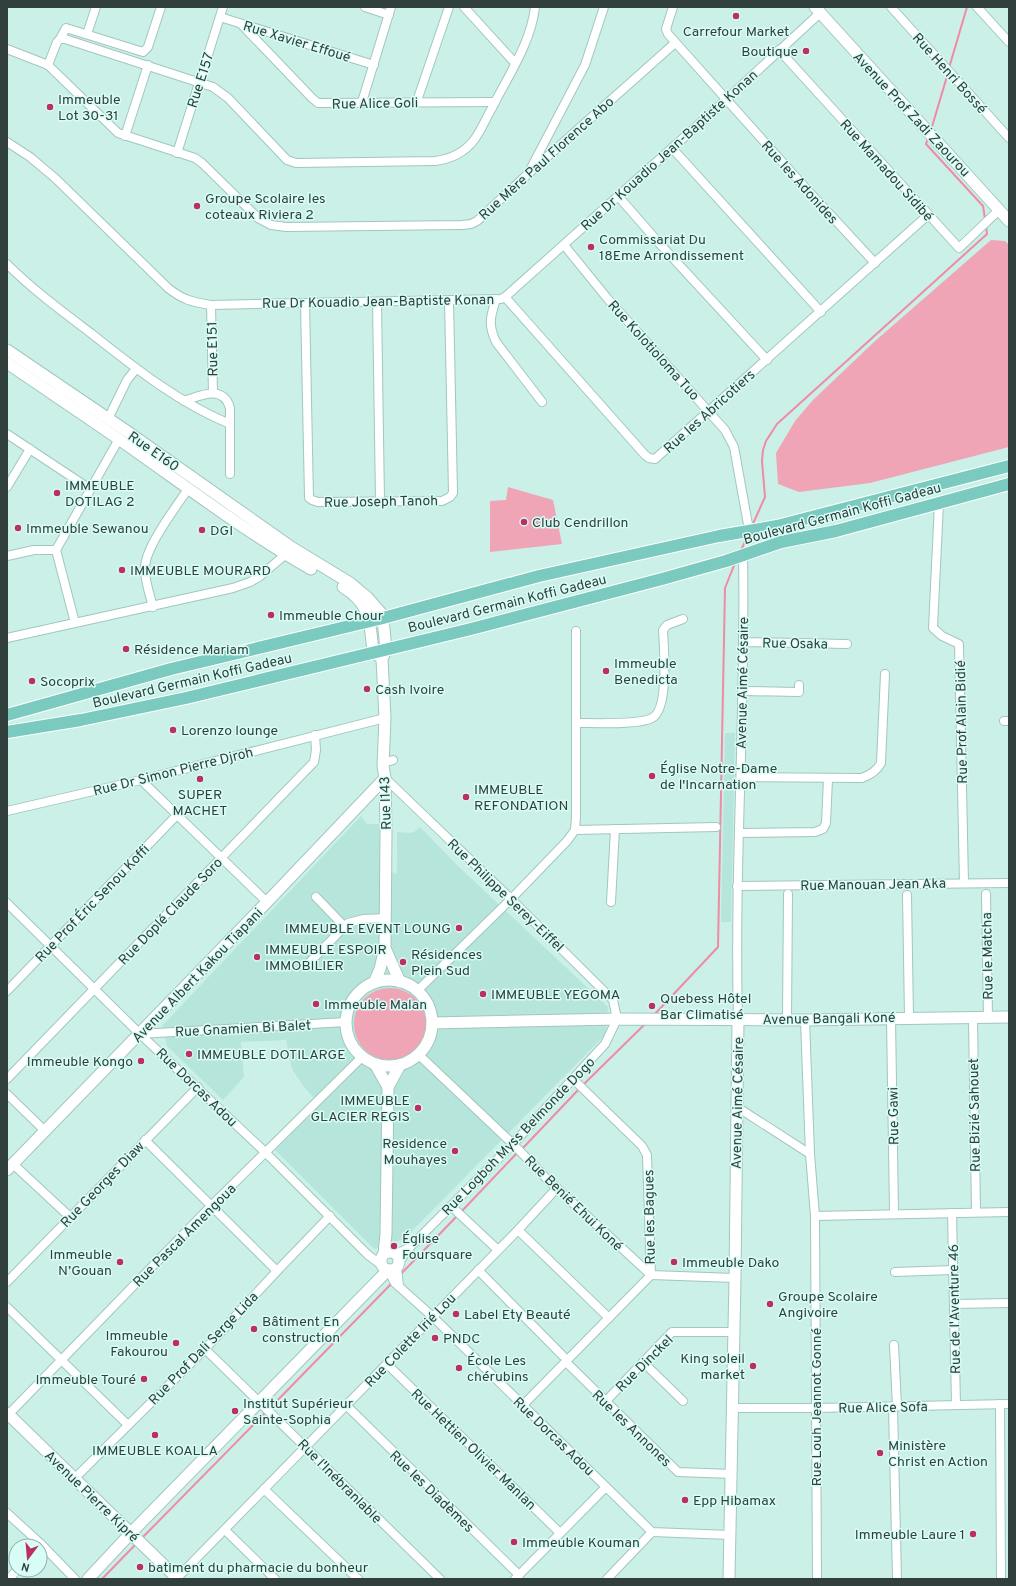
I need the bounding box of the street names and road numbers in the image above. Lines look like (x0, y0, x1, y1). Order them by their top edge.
street label: Rue Xavier Effoué (241, 18, 352, 67)
street label: Rue Henri Bossé (908, 30, 990, 118)
street label: Avenue Prof Zadi Zaourou (849, 49, 973, 181)
street label: Rue E157 (185, 51, 218, 110)
street label: Rue Dr Kouadio Jean-Baptiste Konan (578, 67, 762, 235)
street label: Rue Mère Paul Florence Abo (476, 94, 618, 224)
street label: Rue Alice Goli (332, 95, 418, 114)
street label: Rue Mamadou Sidibé (836, 116, 936, 226)
street label: Rue les Adonides (757, 138, 841, 228)
street label: Rue Dr Kouadio Jean-Baptiste Konan (262, 292, 494, 313)
street label: Rue Kolotioloma Tuo (603, 297, 702, 405)
street label: Rue E151 (205, 321, 222, 377)
street label: Rue les Abricotiers (661, 367, 759, 458)
street label: Rue E160 (124, 428, 182, 476)
street label: Boulevard Germain Koffi Gadeau (742, 480, 943, 549)
street label: Rue Joseph Tanoh (324, 493, 438, 512)
street label: Boulevard Germain Koffi Gadeau (406, 572, 608, 637)
street label: Avenue Aimé Césaire (734, 617, 753, 749)
street label: Rue Osaka (762, 635, 828, 654)
street label: Boulevard Germain Koffi Gadeau (91, 650, 294, 713)
street label: Rue Prof Alain Bidié (953, 660, 972, 784)
street label: Rue Dr Simon Pierre Djroh (92, 744, 255, 801)
street label: Rue I143 (377, 776, 396, 830)
street label: Rue Philippe Serey-Eiffel (443, 836, 567, 956)
street label: Rue Prof Éric Senou Koffi (32, 841, 154, 967)
street label: Rue Doplé Claude Soro (115, 855, 227, 969)
street label: Rue Manouan Jean Aka (800, 876, 946, 895)
street label: Avenue Albert Kakou Tiapani (129, 905, 267, 1047)
street label: Rue le Matcha (979, 912, 998, 1000)
street label: Avenue Bangali Koné (762, 1010, 896, 1029)
street label: Rue Gnamien Bi Balet (175, 1017, 312, 1042)
street label: Avenue Aimé Césaire (729, 1037, 748, 1169)
street label: Rue Dorcas Adou (152, 1045, 240, 1131)
street label: Rue Logboh Myss Belmonde Dogo (439, 1054, 599, 1220)
street label: Rue Bizié Sahouet (966, 1058, 985, 1172)
street label: Rue Gawi (885, 1087, 904, 1145)
street label: Rue Georges Diaw (58, 1138, 149, 1232)
street label: Rue Benié Ehui Koné (520, 1153, 626, 1255)
street label: Rue les Bagues (641, 1169, 660, 1265)
street label: Rue Pascal Amengoua (130, 1181, 240, 1291)
street label: Rue de l'Aventure 46 (946, 1244, 965, 1374)
street label: Rue Prof Dali Serge Lida (146, 1289, 263, 1409)
street label: Rue Colette Irié Lou (362, 1291, 460, 1392)
street label: Rue Louh Jeannot Gonné (809, 1328, 826, 1486)
street label: Rue Dinckel (613, 1332, 677, 1396)
street label: Rue Hettien Olivier Manlan (407, 1386, 539, 1514)
street label: Rue les Annones (588, 1387, 674, 1471)
street label: Rue Dorcas Adou (509, 1394, 597, 1480)
street label: Rue Alice Sofa (838, 1399, 928, 1418)
street label: Rue l'Inébranlable (293, 1436, 385, 1528)
street label: Rue les Diadèmes (385, 1447, 477, 1537)
street label: Avenue Pierre Kipré (40, 1448, 142, 1547)

